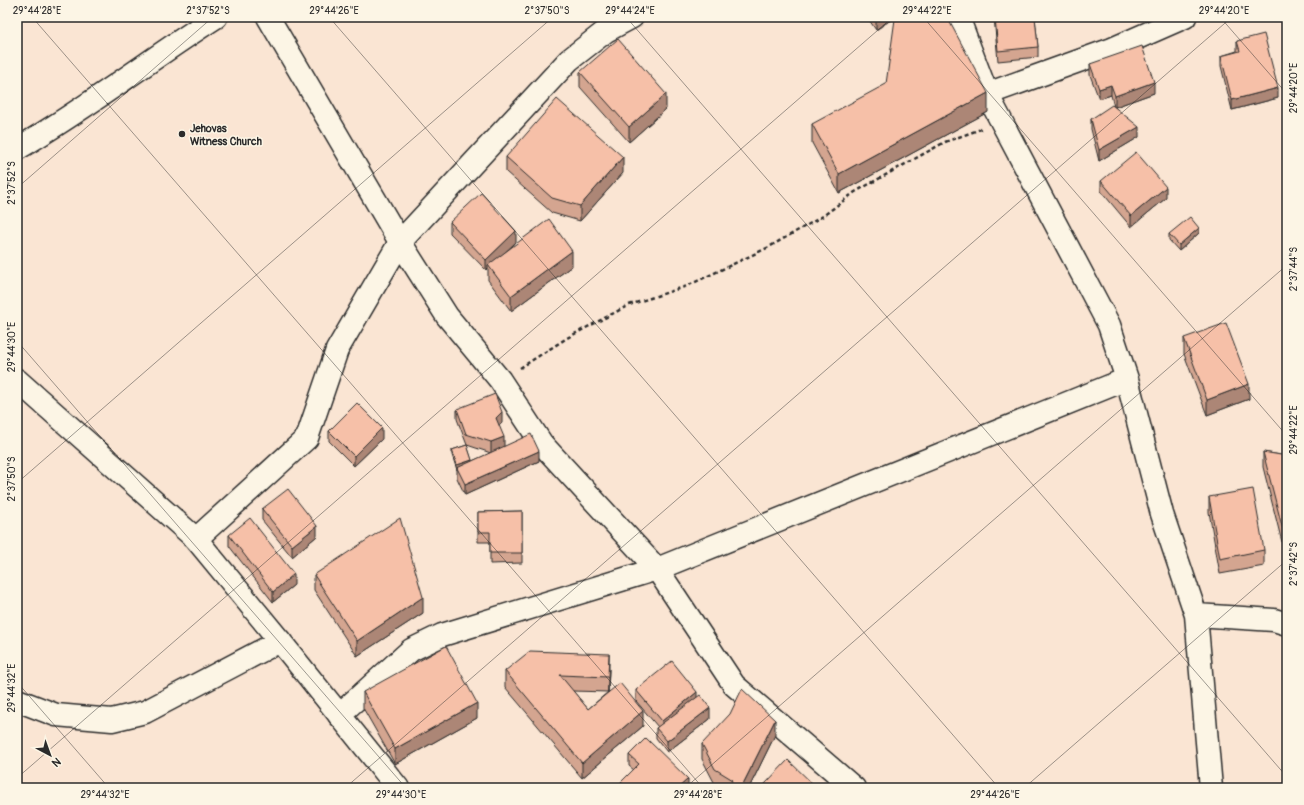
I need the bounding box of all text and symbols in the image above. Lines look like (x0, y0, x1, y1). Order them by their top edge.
text: 29°44'28"E (13, 5, 61, 17)
text: 2°37'52"S (186, 5, 230, 17)
text: 29°44'26"E (309, 5, 359, 17)
text: 2°37'50"S (525, 5, 570, 17)
text: 29°44'24"E (605, 5, 655, 17)
text: 29°44'22"E (902, 5, 952, 17)
text: 29°44'20"E (1199, 5, 1249, 17)
text: 29°44'20"E (1288, 63, 1300, 113)
place label: Jehovas Witness Church (190, 122, 262, 148)
marker: Jehovas Witness Church (177, 129, 187, 139)
text: 2°37'52"S (6, 161, 18, 205)
text: 2°37'44"S (1288, 247, 1300, 291)
text: 29°44'30"E (6, 322, 18, 372)
text: 29°44'22"E (1288, 405, 1300, 455)
text: 2°37'50"S (6, 456, 18, 501)
text: 2°37'42"S (1288, 542, 1300, 586)
text: 29°44'32"E (6, 663, 18, 713)
north arrow (30, 735, 70, 775)
text: N (49, 755, 63, 770)
text: 29°44'32"E (80, 789, 130, 801)
text: 29°44'30"E (376, 789, 426, 801)
text: 29°44'28"E (674, 789, 722, 801)
text: 29°44'26"E (970, 789, 1020, 801)

